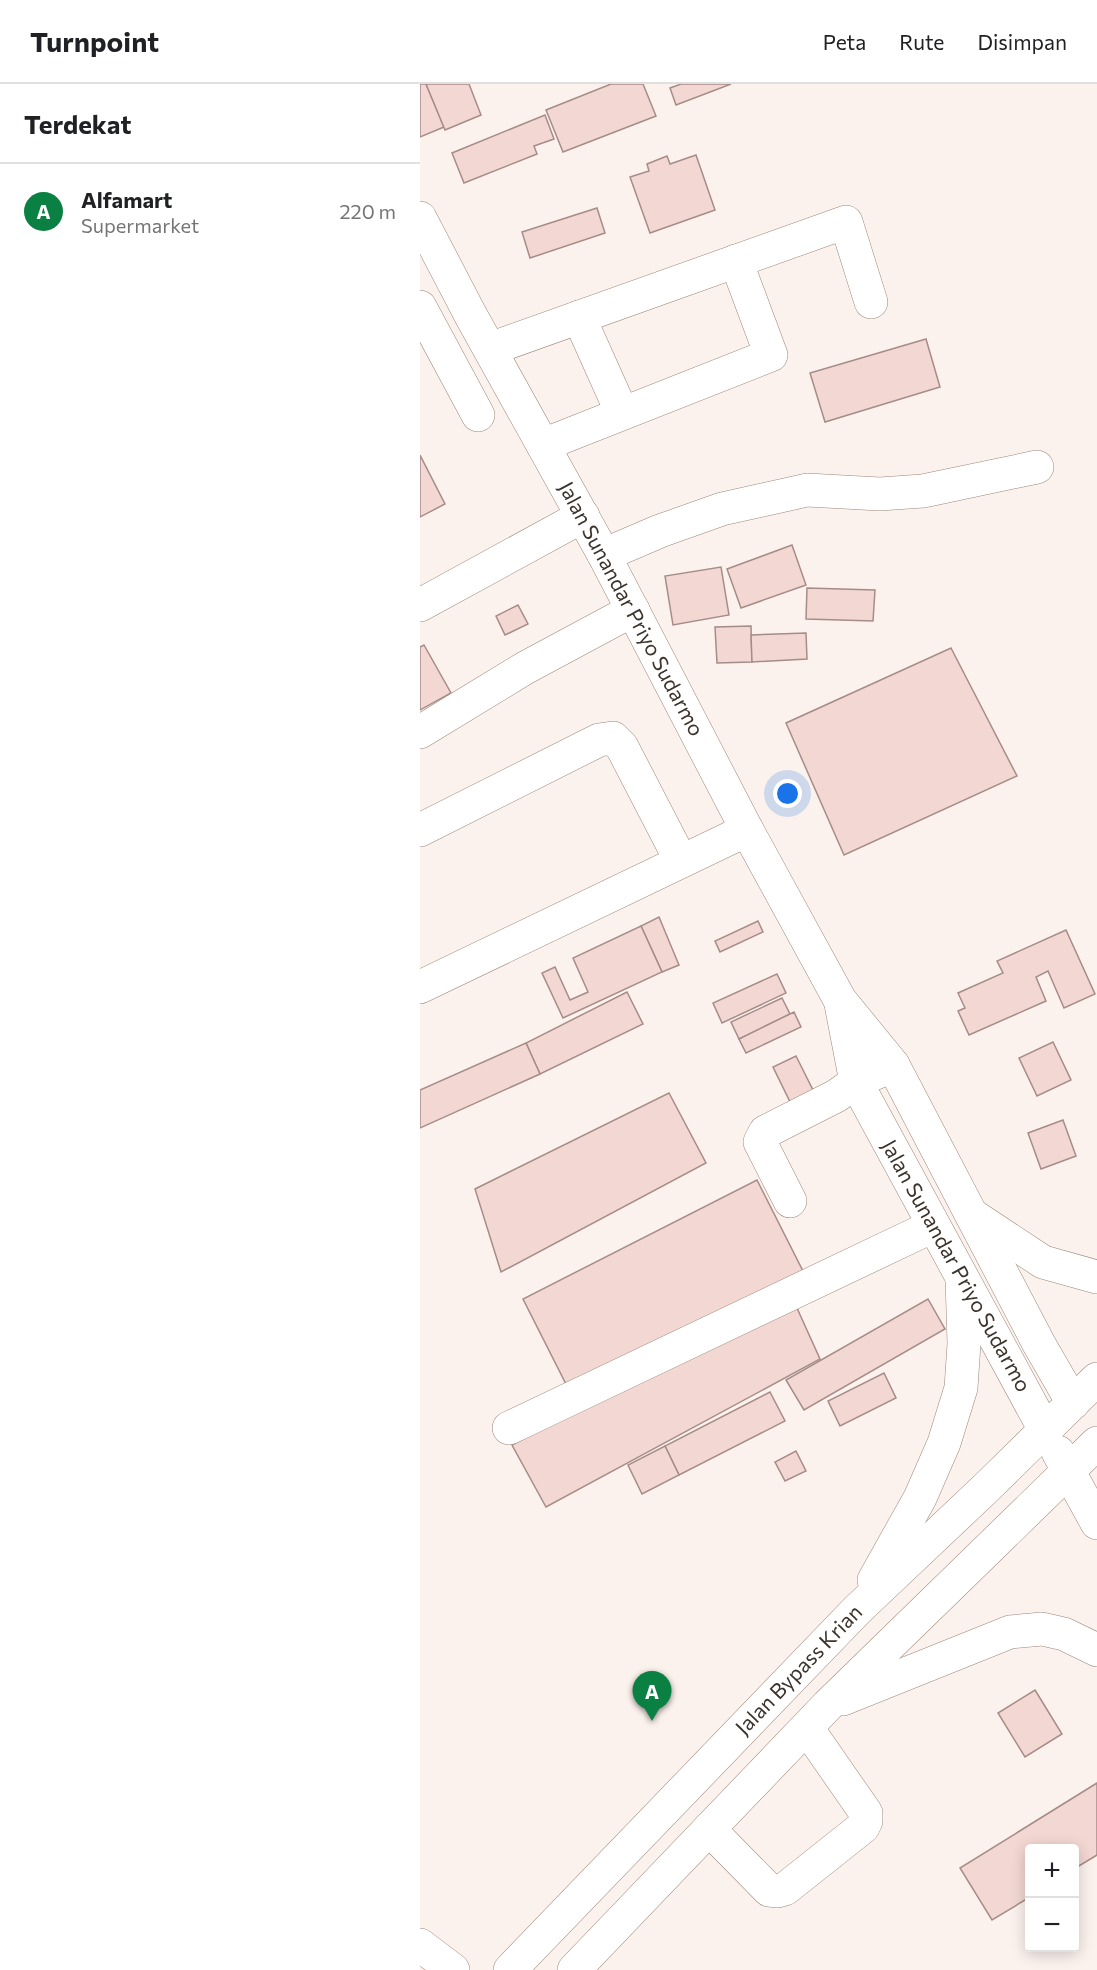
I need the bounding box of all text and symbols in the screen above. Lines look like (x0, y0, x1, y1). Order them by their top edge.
text: Turnpoint (30, 24, 159, 58)
text: Peta (823, 29, 866, 54)
text: Rute (899, 29, 944, 54)
text: Disimpan (977, 29, 1067, 54)
text: Terdekat (24, 108, 131, 139)
text: Alfamart (81, 186, 172, 213)
text: A (36, 199, 51, 223)
text: 220 m (340, 199, 396, 223)
text: Supermarket (81, 213, 199, 237)
street label: Jalan Sunandar Priyo Sudarmo (554, 477, 710, 740)
your location (773, 779, 802, 808)
street label: Jalan Sunandar Priyo Sudarmo (877, 1135, 1037, 1396)
street label: Jalan Bypass Krian (729, 1599, 866, 1739)
pin: A (632, 1672, 672, 1721)
map controls (1025, 1844, 1079, 1952)
button: + (1025, 1844, 1079, 1898)
button: − (1025, 1898, 1079, 1952)

